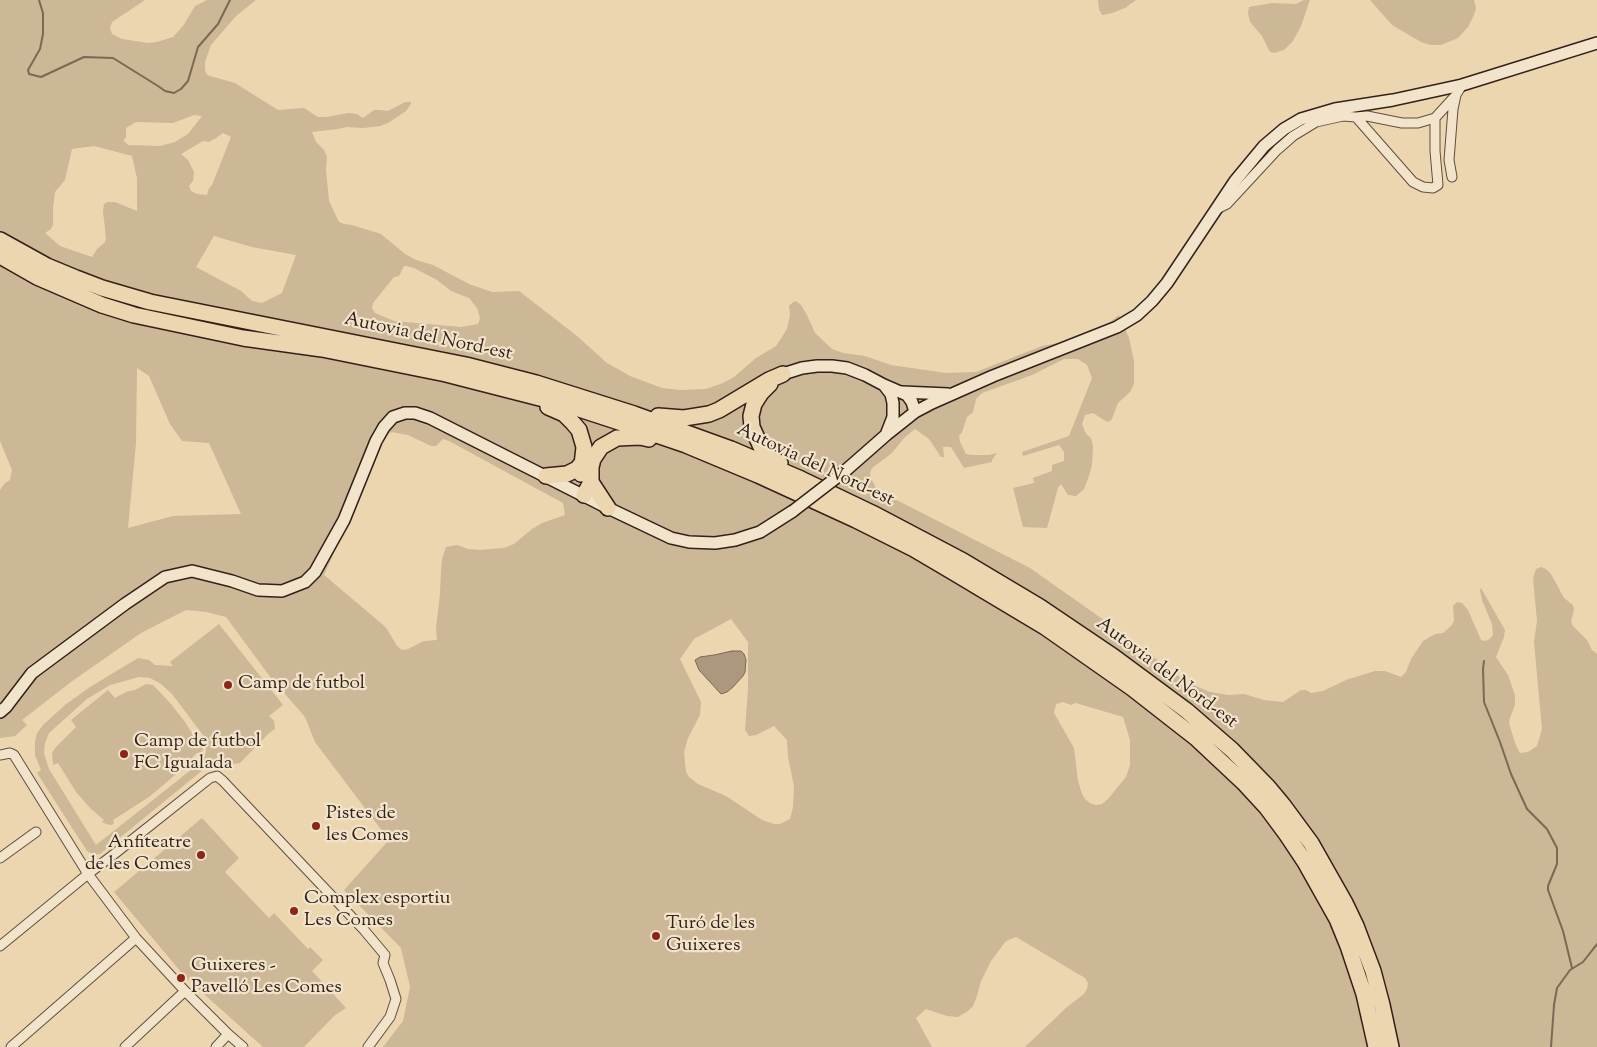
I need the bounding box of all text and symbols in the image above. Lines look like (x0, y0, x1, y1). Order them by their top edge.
street label: Autovia del Nord-est (342, 309, 514, 367)
street label: Autovia del Nord-est (733, 420, 897, 512)
street label: Autovia del Nord-est (1091, 613, 1241, 735)
place label: Camp de futbol (238, 674, 365, 696)
marker: Camp de futbol (222, 679, 234, 691)
place label: Camp de futbol FC Igualada (134, 732, 261, 776)
marker: Camp de futbol FC Igualada (118, 748, 130, 760)
place label: Pistes de les Comes (326, 804, 408, 848)
marker: Pistes de les Comes (310, 820, 322, 832)
place label: Anfiteatre de les Comes (85, 833, 191, 877)
marker: Anfiteatre de les Comes (195, 849, 207, 861)
place label: Complex esportiu Les Comes (304, 889, 451, 933)
marker: Complex esportiu Les Comes (288, 905, 300, 917)
place label: Turó de les Guixeres (666, 914, 755, 958)
marker: Turó de les Guixeres (650, 930, 662, 942)
place label: Guixeres - Pavelló Les Comes (191, 956, 342, 1000)
marker: Guixeres - Pavelló Les Comes (175, 972, 187, 984)

